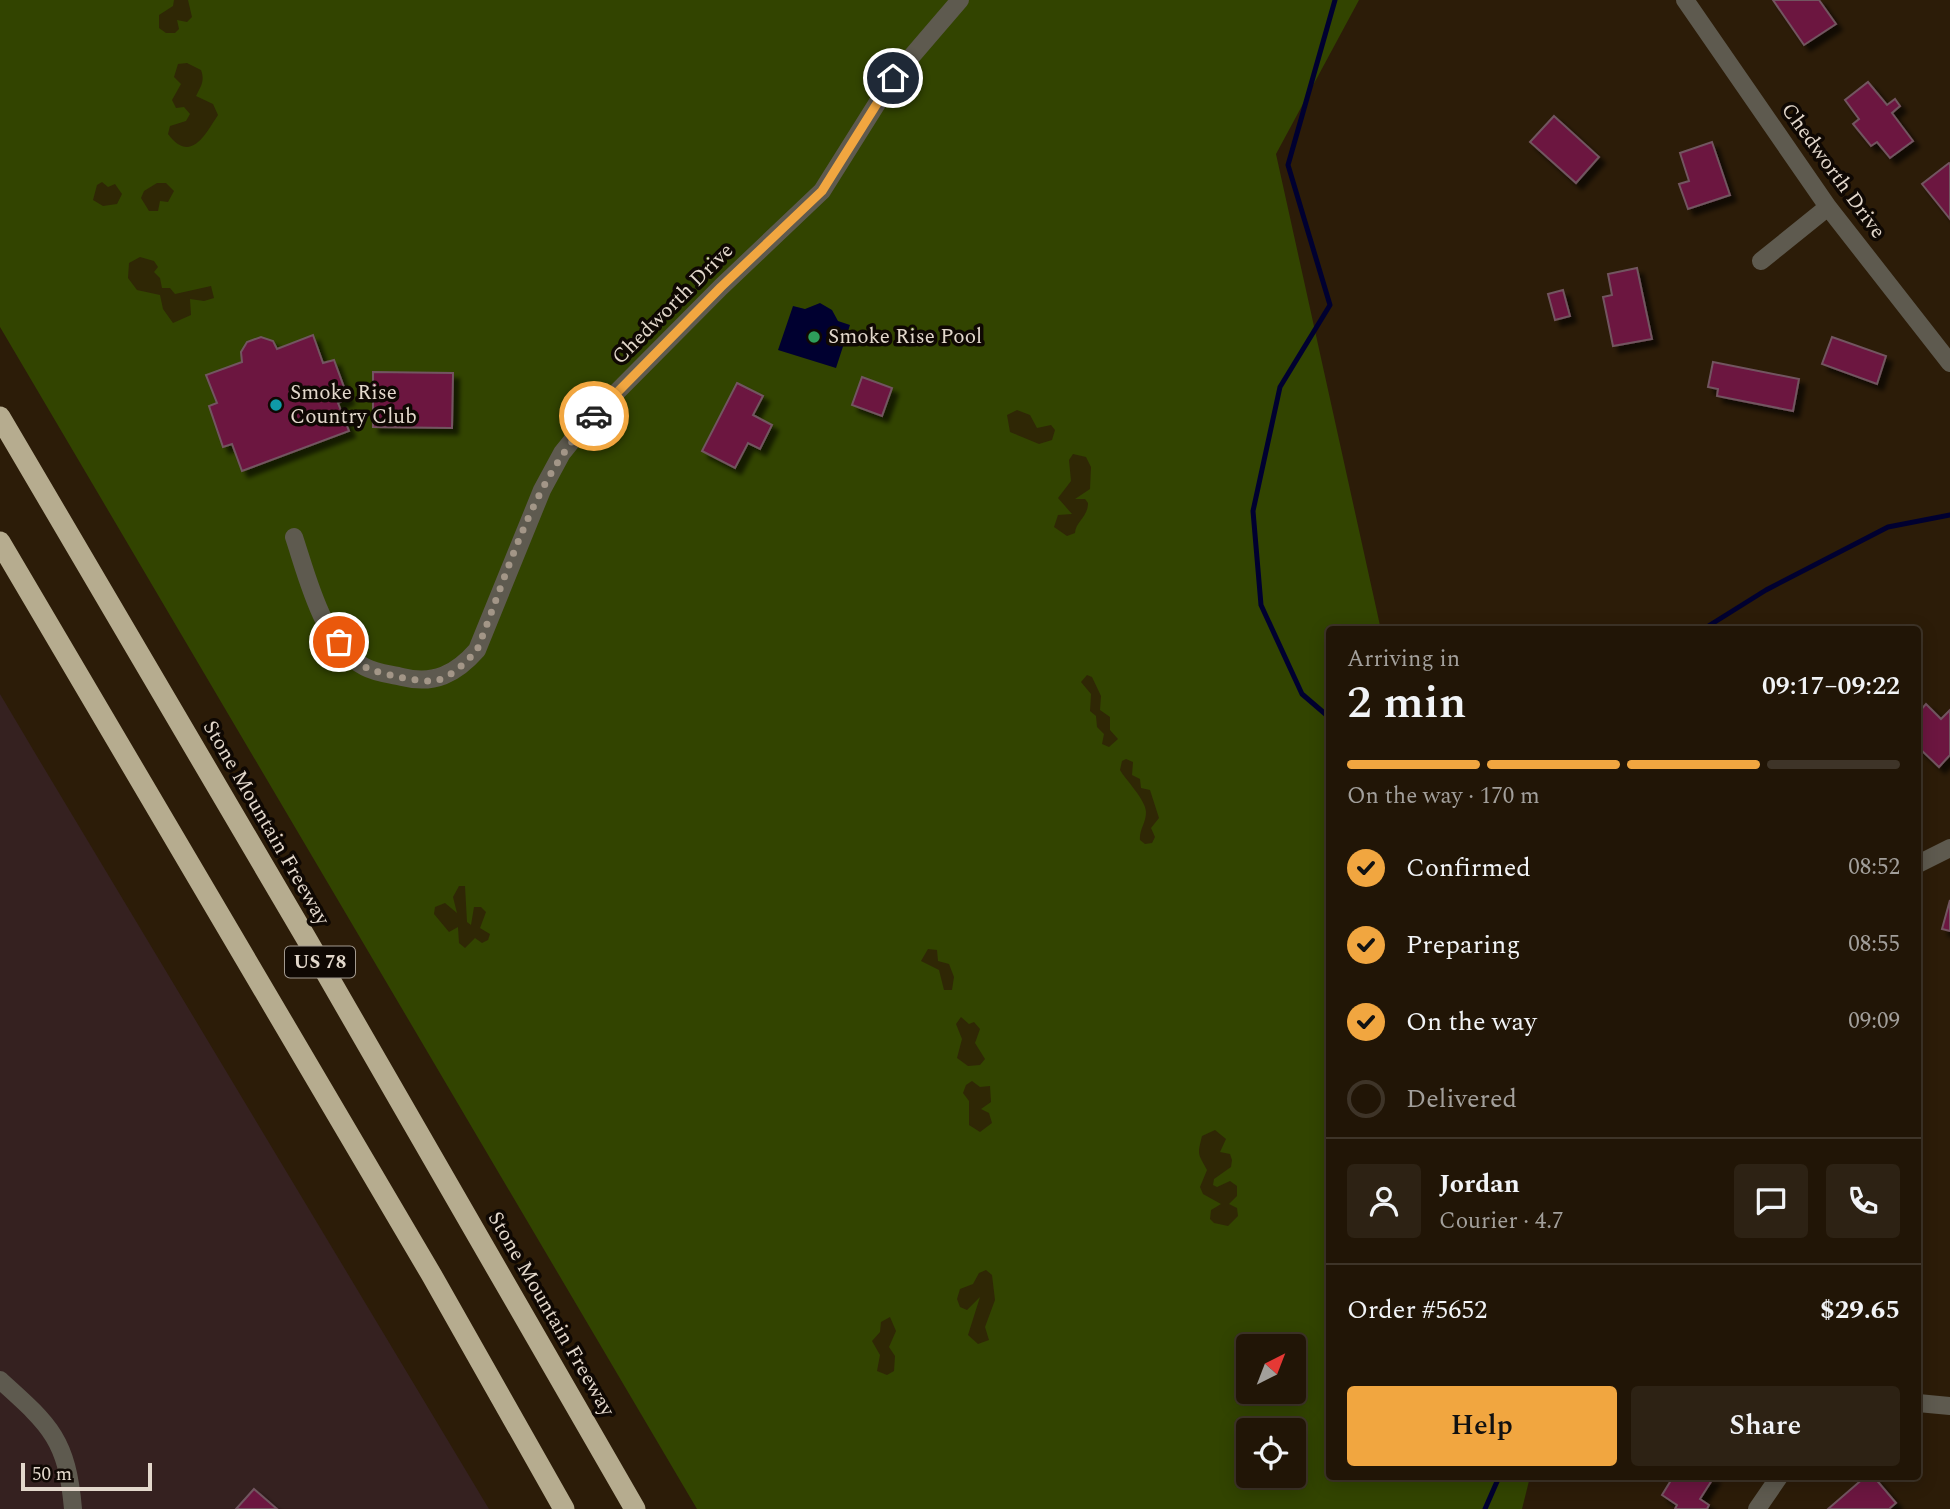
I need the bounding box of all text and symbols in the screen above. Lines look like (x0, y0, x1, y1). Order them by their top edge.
pin (863, 48, 923, 108)
icon: home (874, 59, 912, 97)
street label: Chedworth Drive (1773, 96, 1893, 246)
street label: Chedworth Drive (605, 236, 741, 372)
place label: Smoke Rise Pool (828, 321, 982, 353)
marker: Smoke Rise Pool (806, 329, 822, 345)
place label: Smoke Rise Country Club (290, 377, 417, 433)
courier (559, 381, 629, 451)
marker: Smoke Rise Country Club (268, 397, 284, 413)
icon: car (575, 397, 613, 435)
pin (309, 612, 369, 672)
icon: bag (320, 623, 358, 661)
text: Arriving in (1347, 642, 1460, 677)
text: 09:17–09:22 (1762, 666, 1900, 706)
text: 2 min (1347, 668, 1466, 738)
street label: Stone Mountain Freeway (194, 715, 338, 932)
text: On the way · 170 m (1347, 779, 1540, 814)
text: Confirmed (1406, 848, 1531, 888)
icon: check (1347, 849, 1385, 887)
text: 08:52 (1848, 850, 1900, 885)
text: Preparing (1406, 925, 1520, 965)
icon: check (1347, 926, 1385, 964)
text: 08:55 (1848, 927, 1900, 962)
road number: US 78 (285, 946, 355, 978)
text: On the way (1406, 1002, 1537, 1042)
icon: check (1347, 1003, 1385, 1041)
text: 09:09 (1848, 1004, 1900, 1039)
text: Delivered (1406, 1079, 1517, 1119)
button: person (1347, 1164, 1421, 1238)
text: Jordan (1439, 1164, 1520, 1204)
button: chat (1734, 1164, 1808, 1238)
button: phone (1826, 1164, 1900, 1238)
text: Courier · 4.7 (1439, 1204, 1564, 1239)
street label: Stone Mountain Freeway (479, 1206, 623, 1423)
text: Order #5652 (1347, 1290, 1487, 1330)
text: $29.65 (1820, 1290, 1900, 1330)
north arrow (1236, 1334, 1306, 1404)
map controls (1236, 1334, 1306, 1488)
button: Help (1347, 1386, 1617, 1466)
button: Share (1631, 1386, 1900, 1466)
button: locate (1236, 1418, 1306, 1488)
scale bar (21, 1460, 152, 1492)
text: 50 m (32, 1460, 72, 1489)

